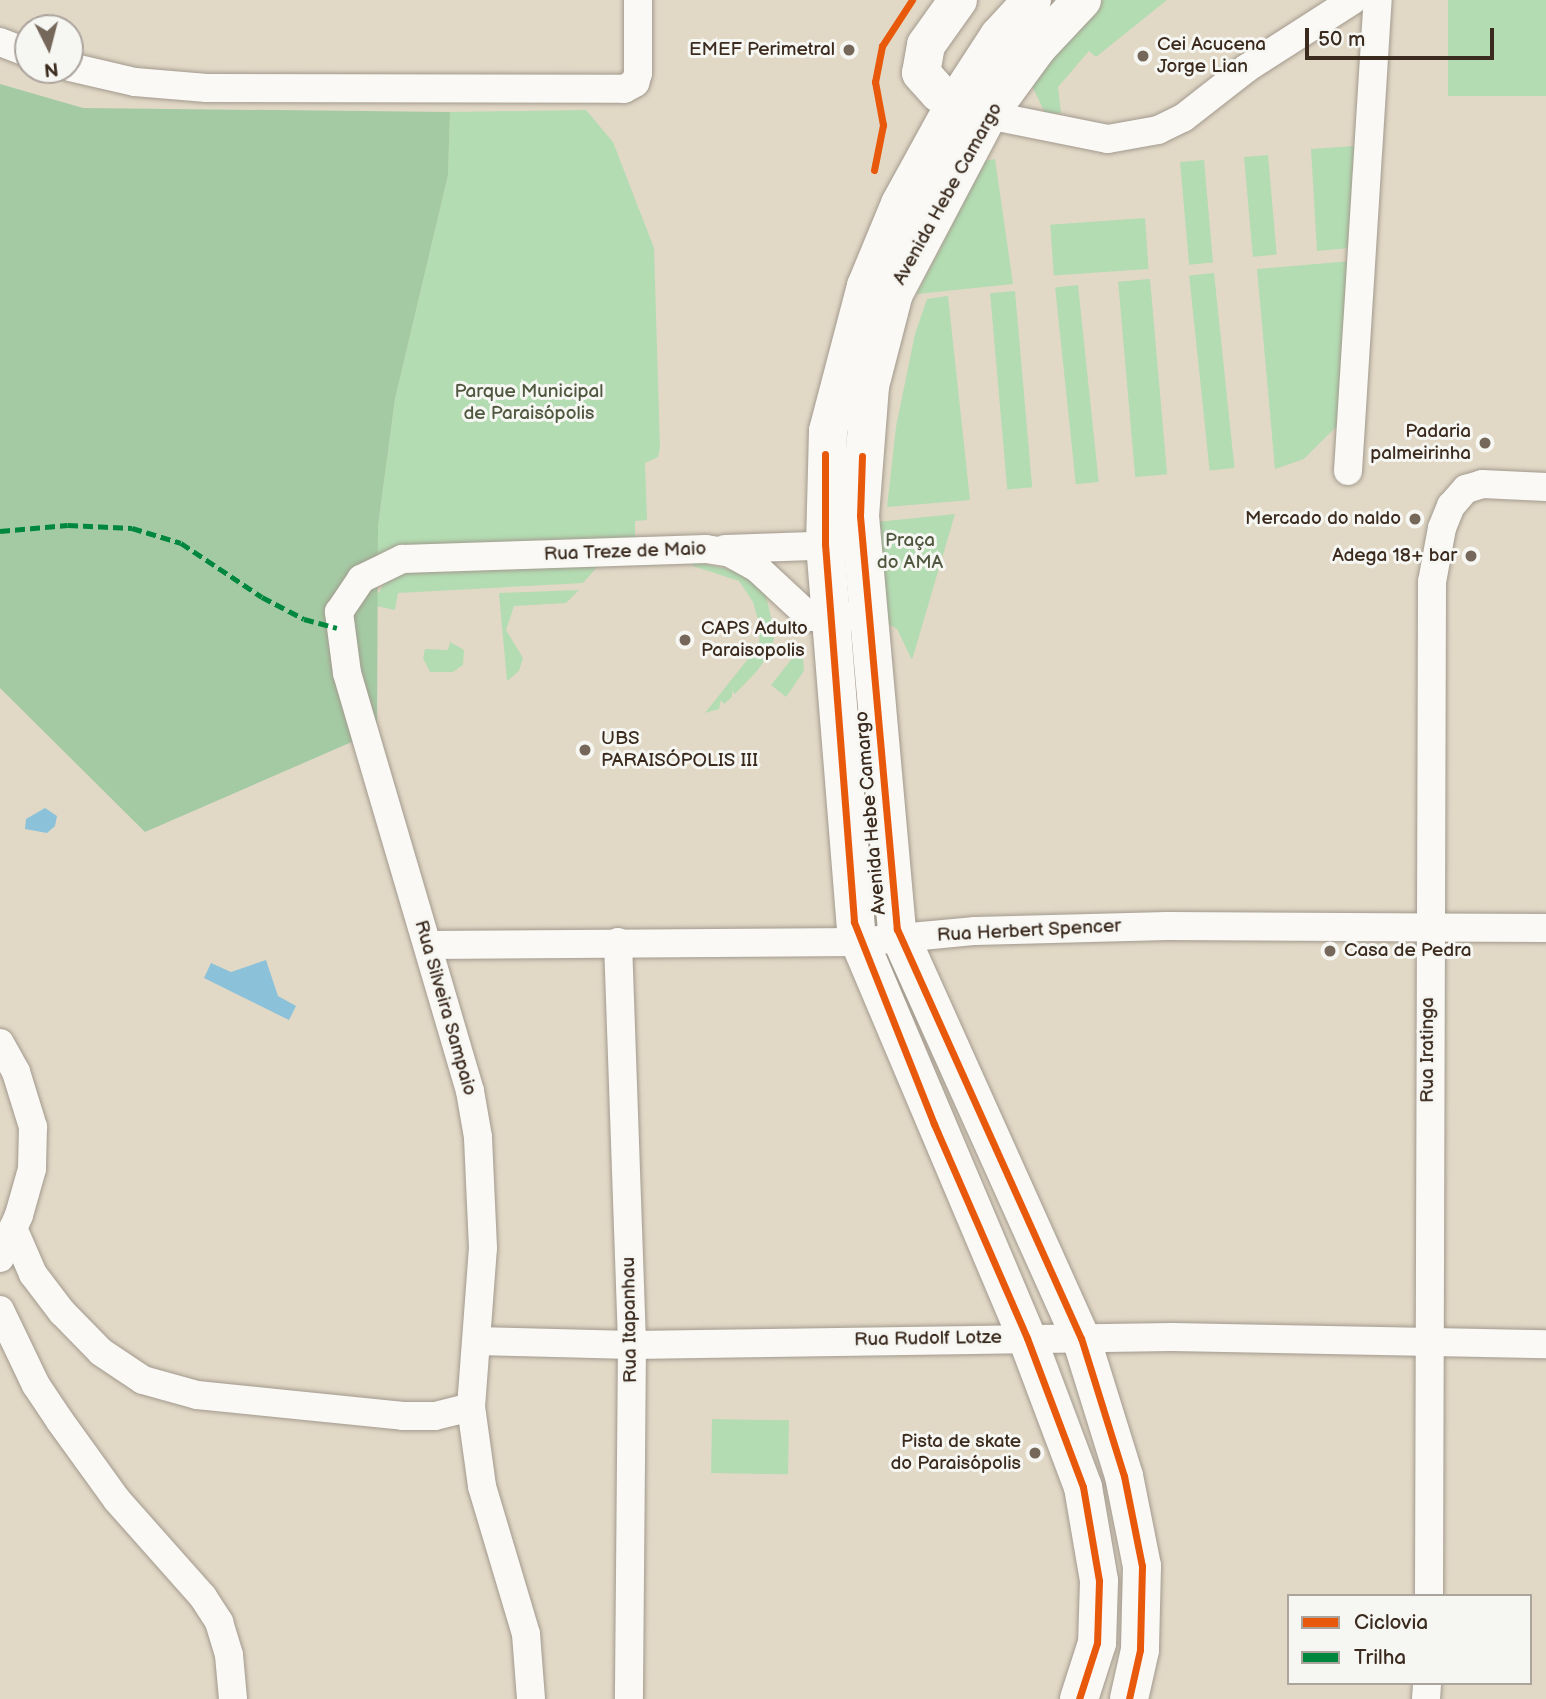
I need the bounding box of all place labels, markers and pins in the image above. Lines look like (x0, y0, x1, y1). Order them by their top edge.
place label: Cei Acucena Jorge Lian (1157, 34, 1266, 78)
place label: EMEF Perimetral (689, 39, 835, 61)
marker: EMEF Perimetral (841, 42, 857, 58)
marker: Cei Acucena Jorge Lian (1135, 48, 1151, 64)
place label: Padaria palmeirinha (1370, 421, 1471, 465)
marker: Padaria palmeirinha (1477, 435, 1493, 451)
place label: Mercado do naldo (1245, 508, 1401, 530)
marker: Mercado do naldo (1407, 511, 1423, 527)
place label: Adega 18+ bar (1332, 545, 1457, 567)
marker: Adega 18+ bar (1463, 548, 1479, 564)
place label: CAPS Adulto Paraisopolis (701, 618, 808, 662)
marker: CAPS Adulto Paraisopolis (675, 630, 695, 650)
place label: UBS PARAISÓPOLIS III (601, 728, 758, 772)
marker: UBS PARAISÓPOLIS III (575, 740, 595, 760)
place label: Casa de Pedra (1344, 940, 1471, 962)
marker: Casa de Pedra (1322, 943, 1338, 959)
place label: Pista de skate do Paraisópolis (890, 1431, 1021, 1475)
marker: Pista de skate do Paraisópolis (1027, 1445, 1043, 1461)

